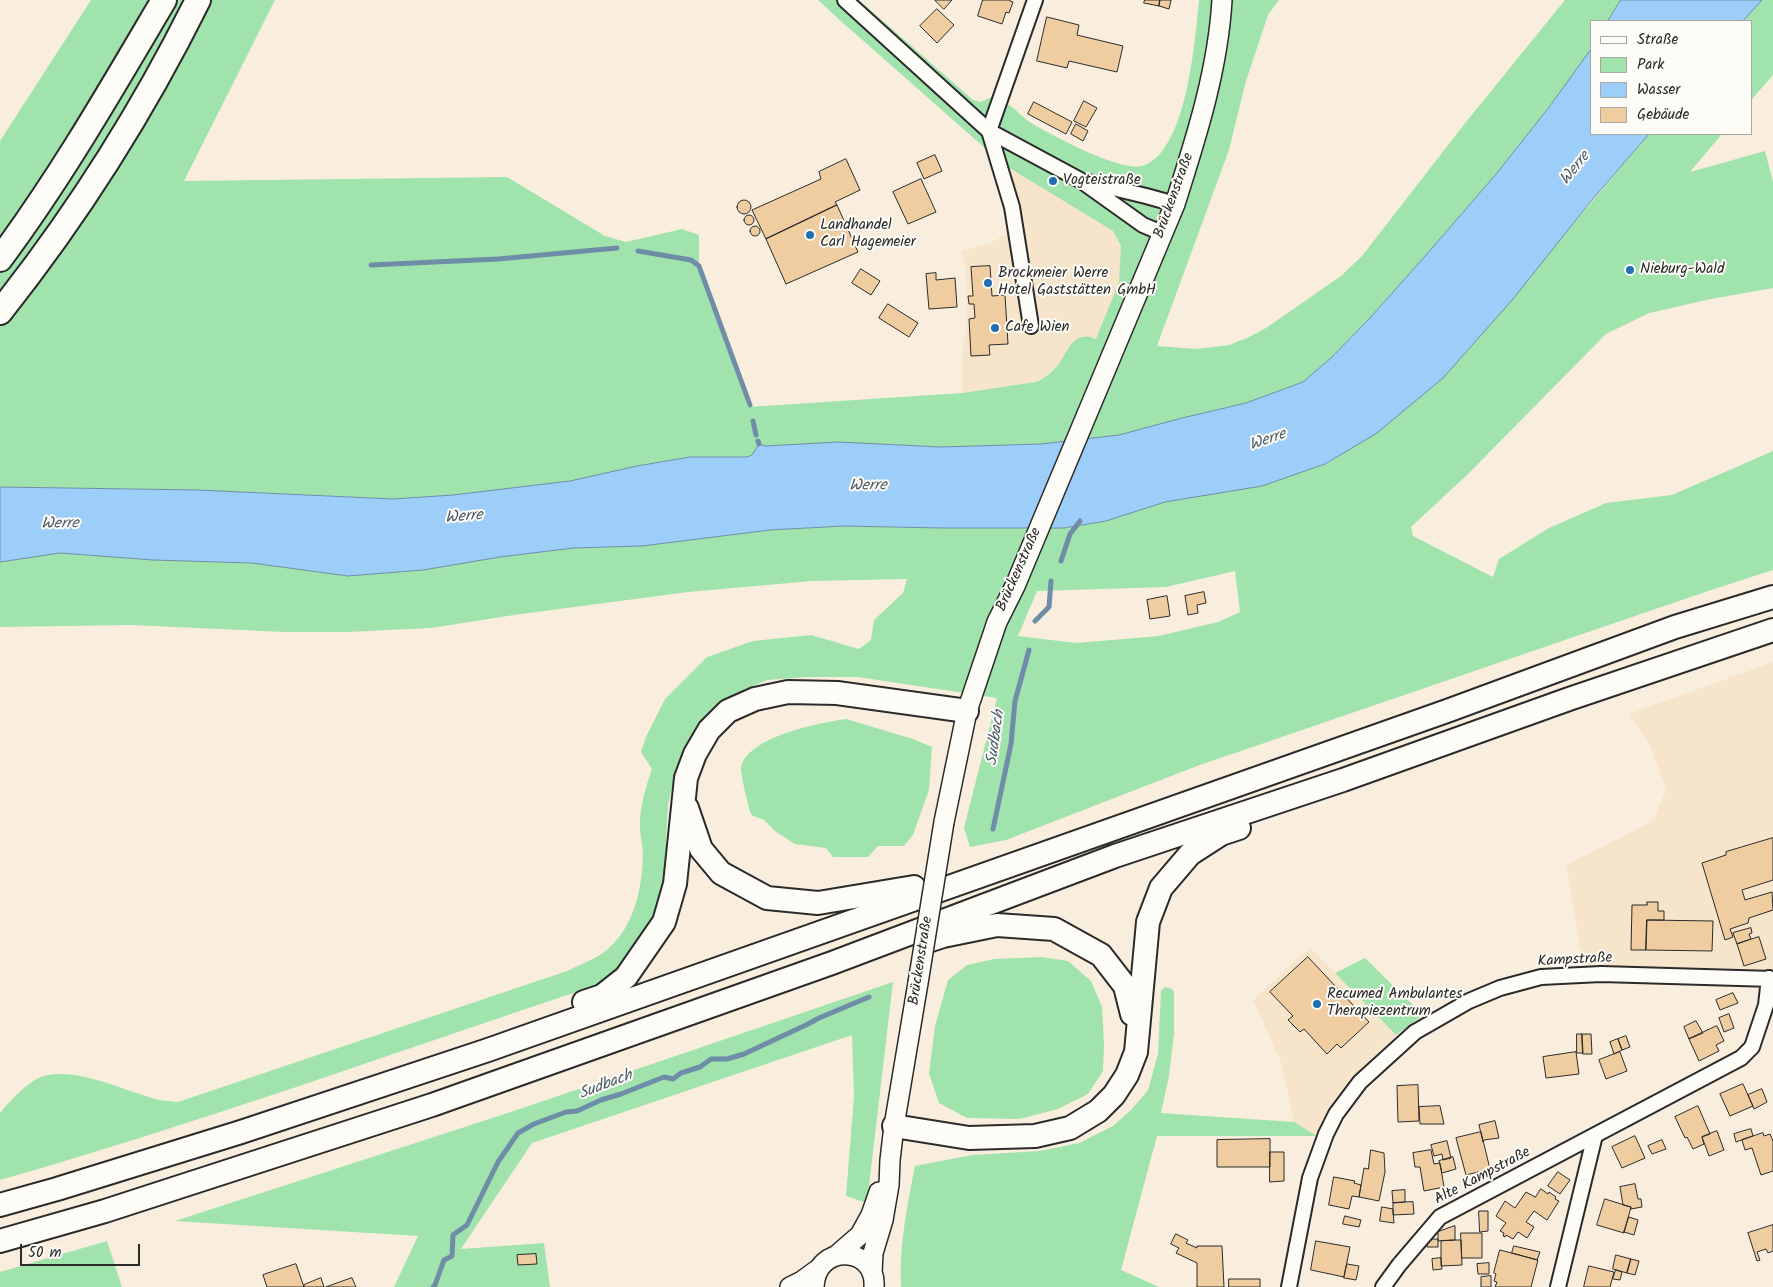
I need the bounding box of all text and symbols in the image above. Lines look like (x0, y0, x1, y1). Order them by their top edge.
legend (1590, 20, 1753, 135)
text: Straße (1637, 28, 1678, 52)
text: Park (1637, 53, 1664, 77)
text: Wasser (1637, 78, 1680, 102)
text: Gebäude (1637, 103, 1689, 127)
water label: Werre (1557, 148, 1595, 190)
street label: Brückenstraße (1151, 151, 1199, 241)
place label: Vogteistraße (1063, 172, 1141, 190)
marker: Vogteistraße (1047, 175, 1059, 187)
place label: Landhandel Carl Hagemeier (820, 217, 916, 252)
marker: Landhandel Carl Hagemeier (804, 229, 816, 241)
place label: Nieburg-Wald (1640, 261, 1724, 279)
marker: Nieburg-Wald (1624, 264, 1636, 276)
place label: Brockmeier Werre Hotel Gaststätten GmbH (998, 265, 1156, 300)
marker: Brockmeier Werre Hotel Gaststätten GmbH (982, 277, 994, 289)
place label: Cafe Wien (1005, 319, 1069, 337)
marker: Cafe Wien (989, 322, 1001, 334)
water label: Werre (1247, 426, 1289, 456)
water label: Werre (849, 477, 887, 497)
water label: Werre (444, 507, 484, 529)
water label: Werre (41, 515, 79, 535)
street label: Brückenstraße (993, 525, 1047, 615)
water label: Sudbach (984, 709, 1010, 767)
street label: Brückenstraße (906, 915, 938, 1007)
street label: Kampstraße (1537, 950, 1613, 972)
place label: Recumed Ambulantes Therapiezentrum (1327, 986, 1462, 1021)
marker: Recumed Ambulantes Therapiezentrum (1311, 998, 1323, 1010)
water label: Sudbach (577, 1067, 635, 1105)
street label: Alte Kampstraße (1432, 1144, 1534, 1210)
scale bar (22, 1234, 142, 1266)
text: 50 m (28, 1241, 62, 1265)

